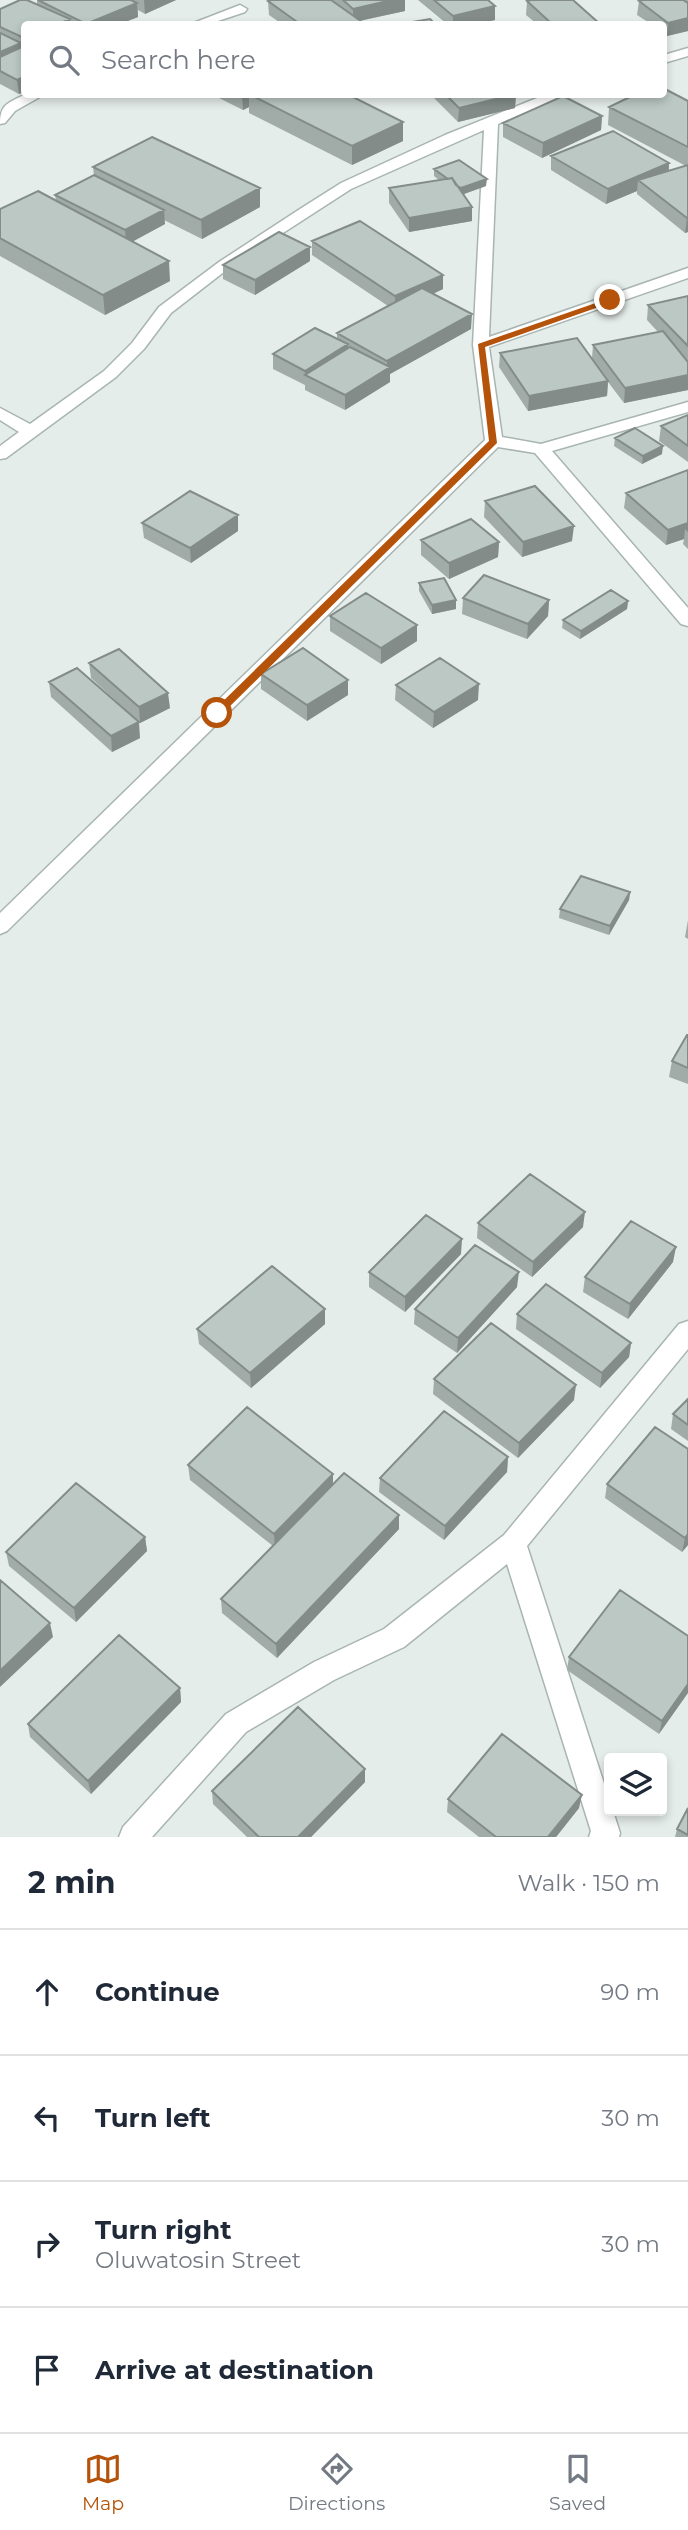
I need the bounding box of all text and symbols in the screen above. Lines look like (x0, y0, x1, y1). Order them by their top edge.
search box (21, 21, 667, 98)
icon: search (45, 41, 83, 79)
text: Search here (101, 44, 256, 76)
route end (594, 284, 625, 315)
route start (201, 697, 232, 728)
map controls (604, 1753, 667, 1816)
button: layers (604, 1753, 667, 1816)
text: 2 min (28, 1864, 115, 1901)
text: Walk · 150 m (517, 1869, 660, 1897)
icon: ahead (28, 1973, 66, 2011)
text: Continue (95, 1976, 220, 2008)
text: 90 m (600, 1978, 660, 2006)
icon: left (28, 2099, 66, 2137)
text: Turn left (95, 2102, 211, 2134)
text: 30 m (601, 2104, 660, 2132)
text: Turn right (95, 2214, 231, 2246)
icon: right (28, 2225, 66, 2263)
text: 30 m (601, 2230, 660, 2258)
text: Oluwatosin Street (95, 2246, 301, 2274)
icon: arrive (28, 2351, 66, 2389)
text: Arrive at destination (95, 2354, 374, 2386)
tab: Map (82, 2450, 124, 2515)
tab: Directions (288, 2450, 385, 2515)
tab: Saved (549, 2450, 606, 2515)

